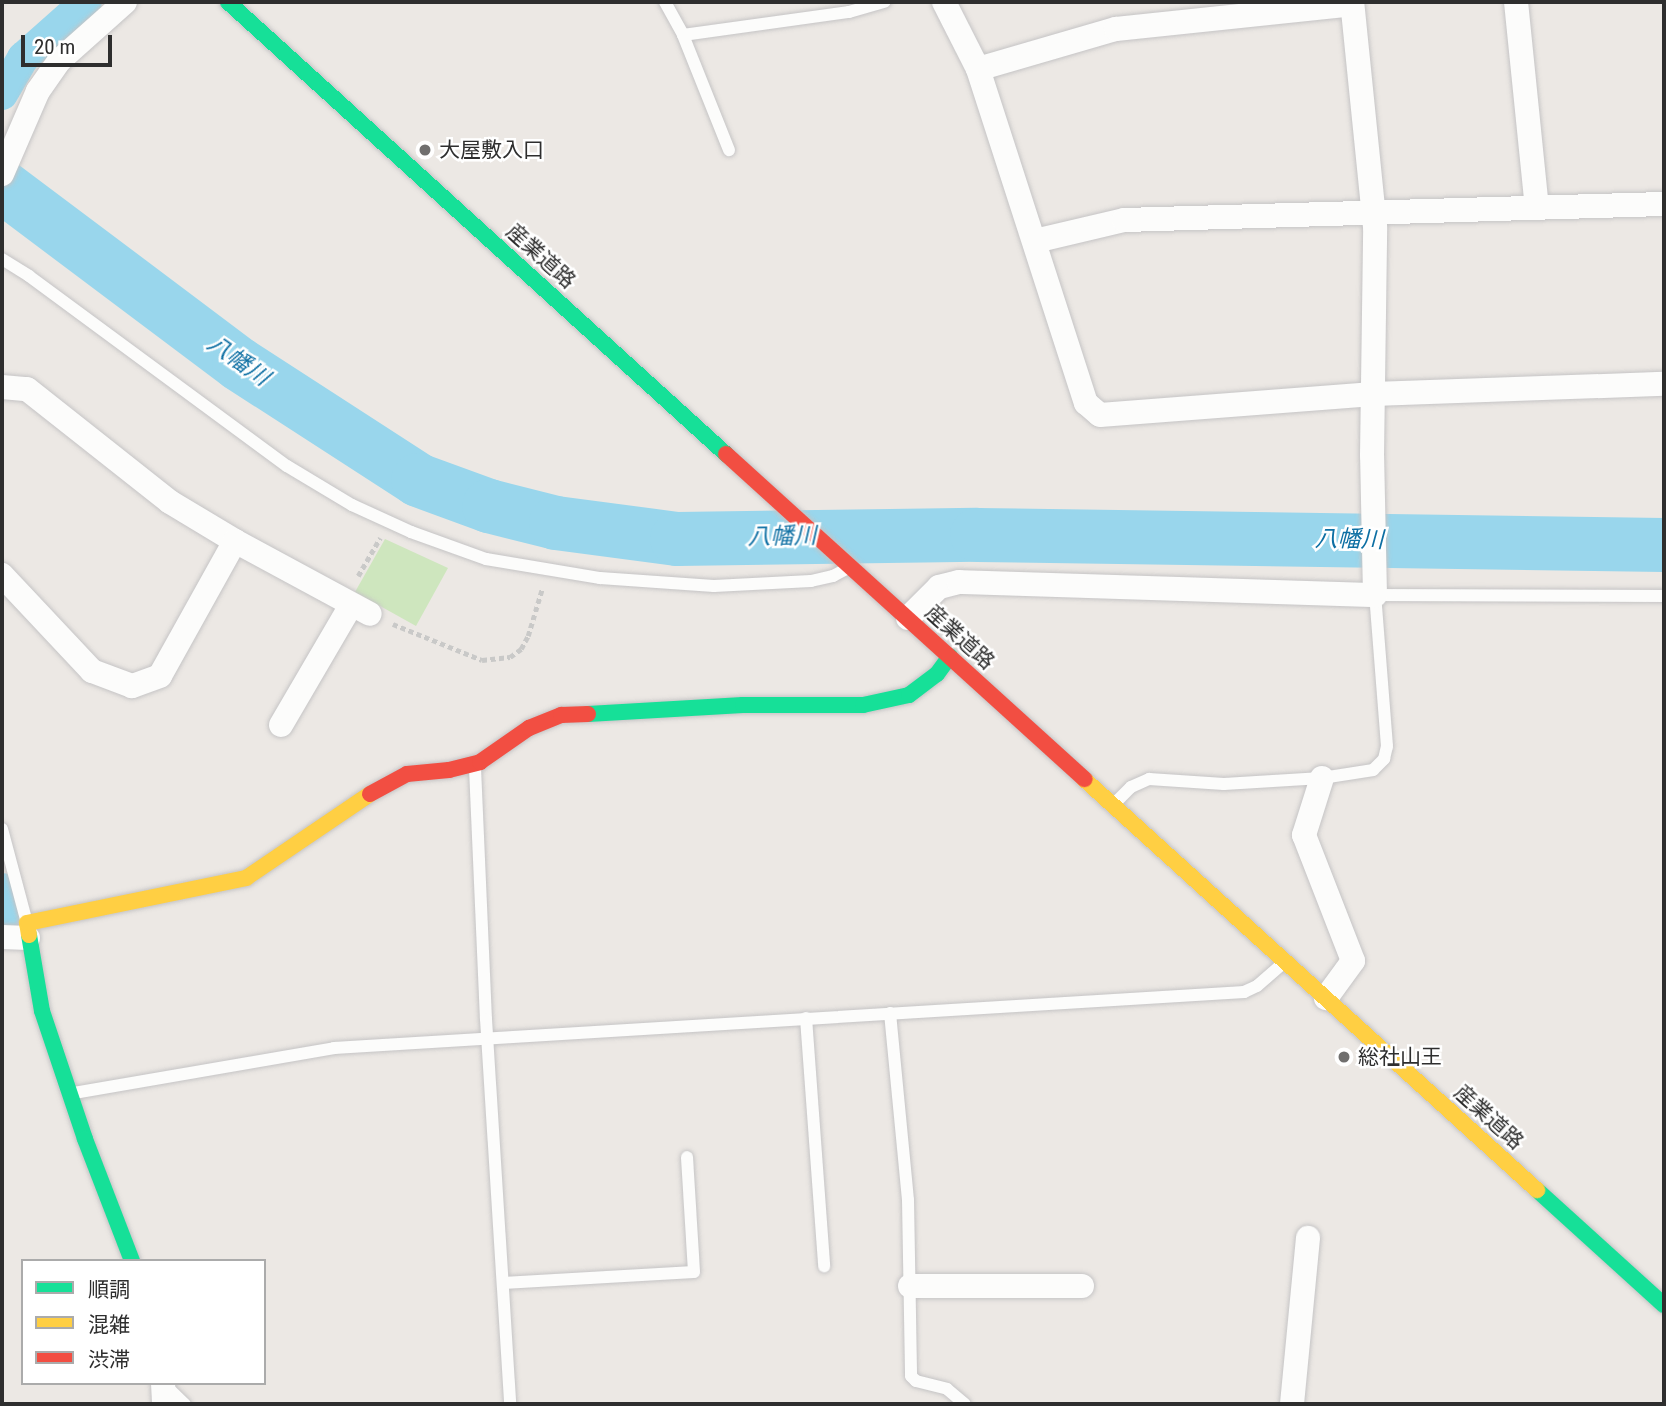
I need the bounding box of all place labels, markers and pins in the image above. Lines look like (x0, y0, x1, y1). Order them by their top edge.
place label: 大屋敷入口 (439, 137, 544, 163)
marker: 大屋敷入口 (417, 142, 433, 158)
place label: 総社山王 (1358, 1044, 1442, 1070)
marker: 総社山王 (1336, 1049, 1352, 1065)

